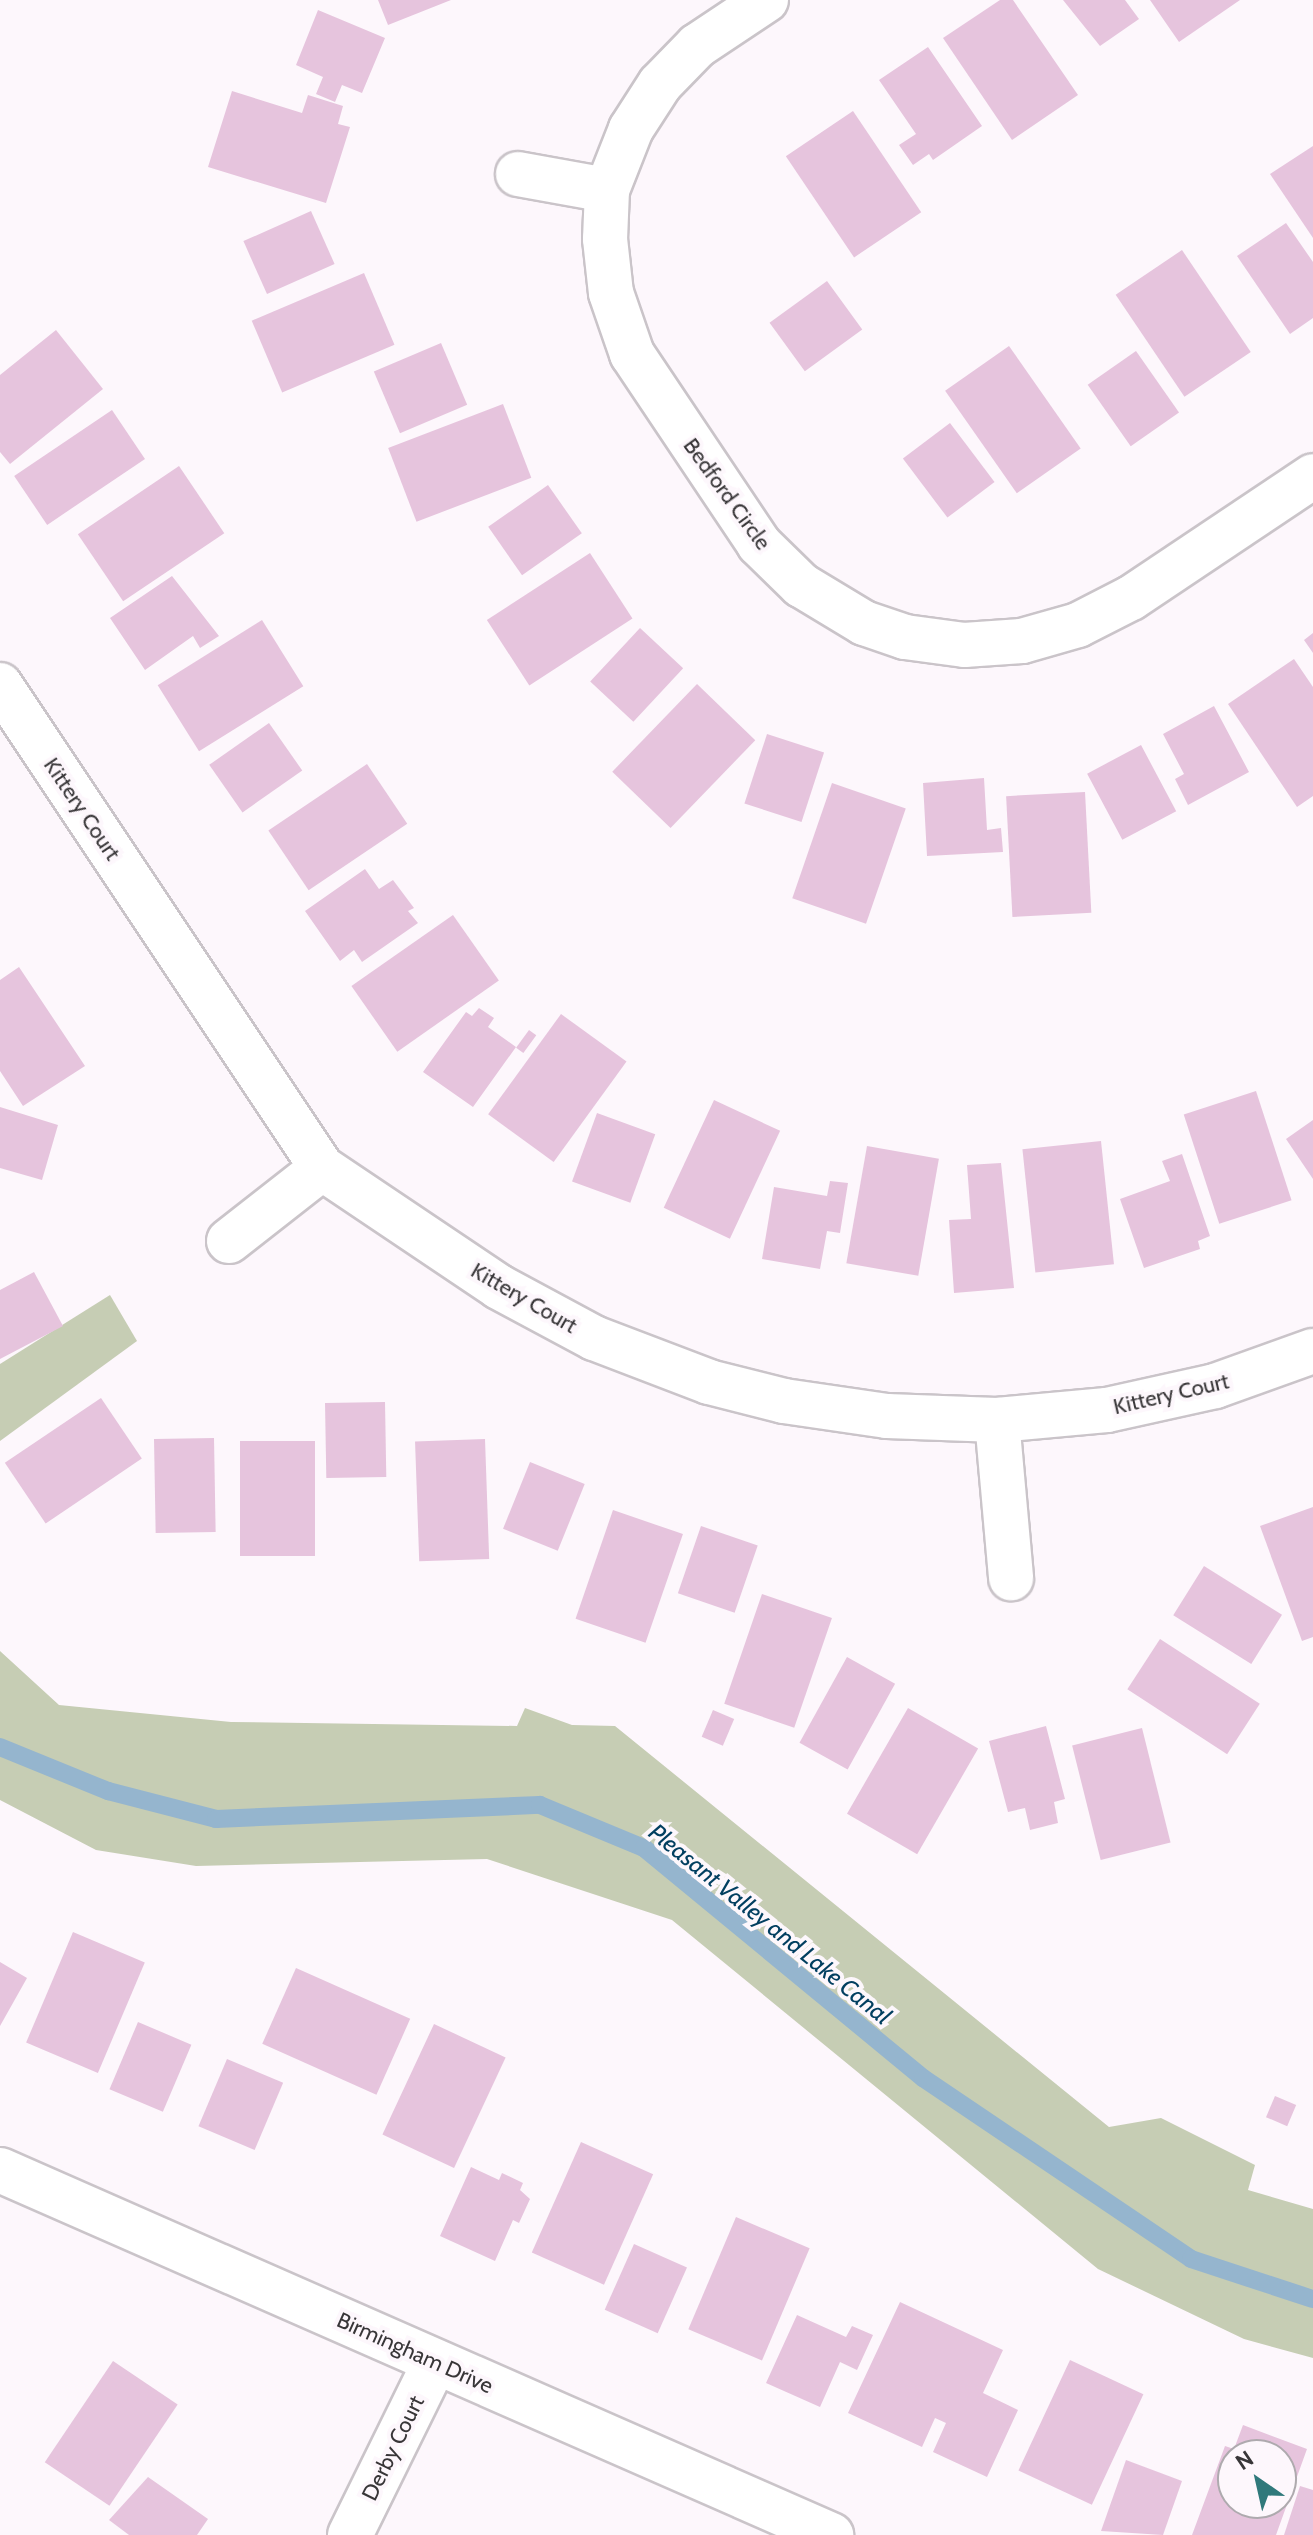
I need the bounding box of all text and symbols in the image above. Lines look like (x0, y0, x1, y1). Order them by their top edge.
street label: Bedford Circle (678, 433, 776, 555)
street label: Kittery Court (38, 753, 126, 865)
street label: Kittery Court (466, 1257, 582, 1339)
street label: Kittery Court (1111, 1368, 1231, 1420)
water label: Pleasant Valley and Lake Canal (643, 1817, 897, 2031)
street label: Birmingham Drive (333, 2307, 497, 2399)
street label: Derby Court (356, 2391, 430, 2505)
north arrow (1217, 2439, 1297, 2519)
text: N (1230, 2445, 1258, 2476)

